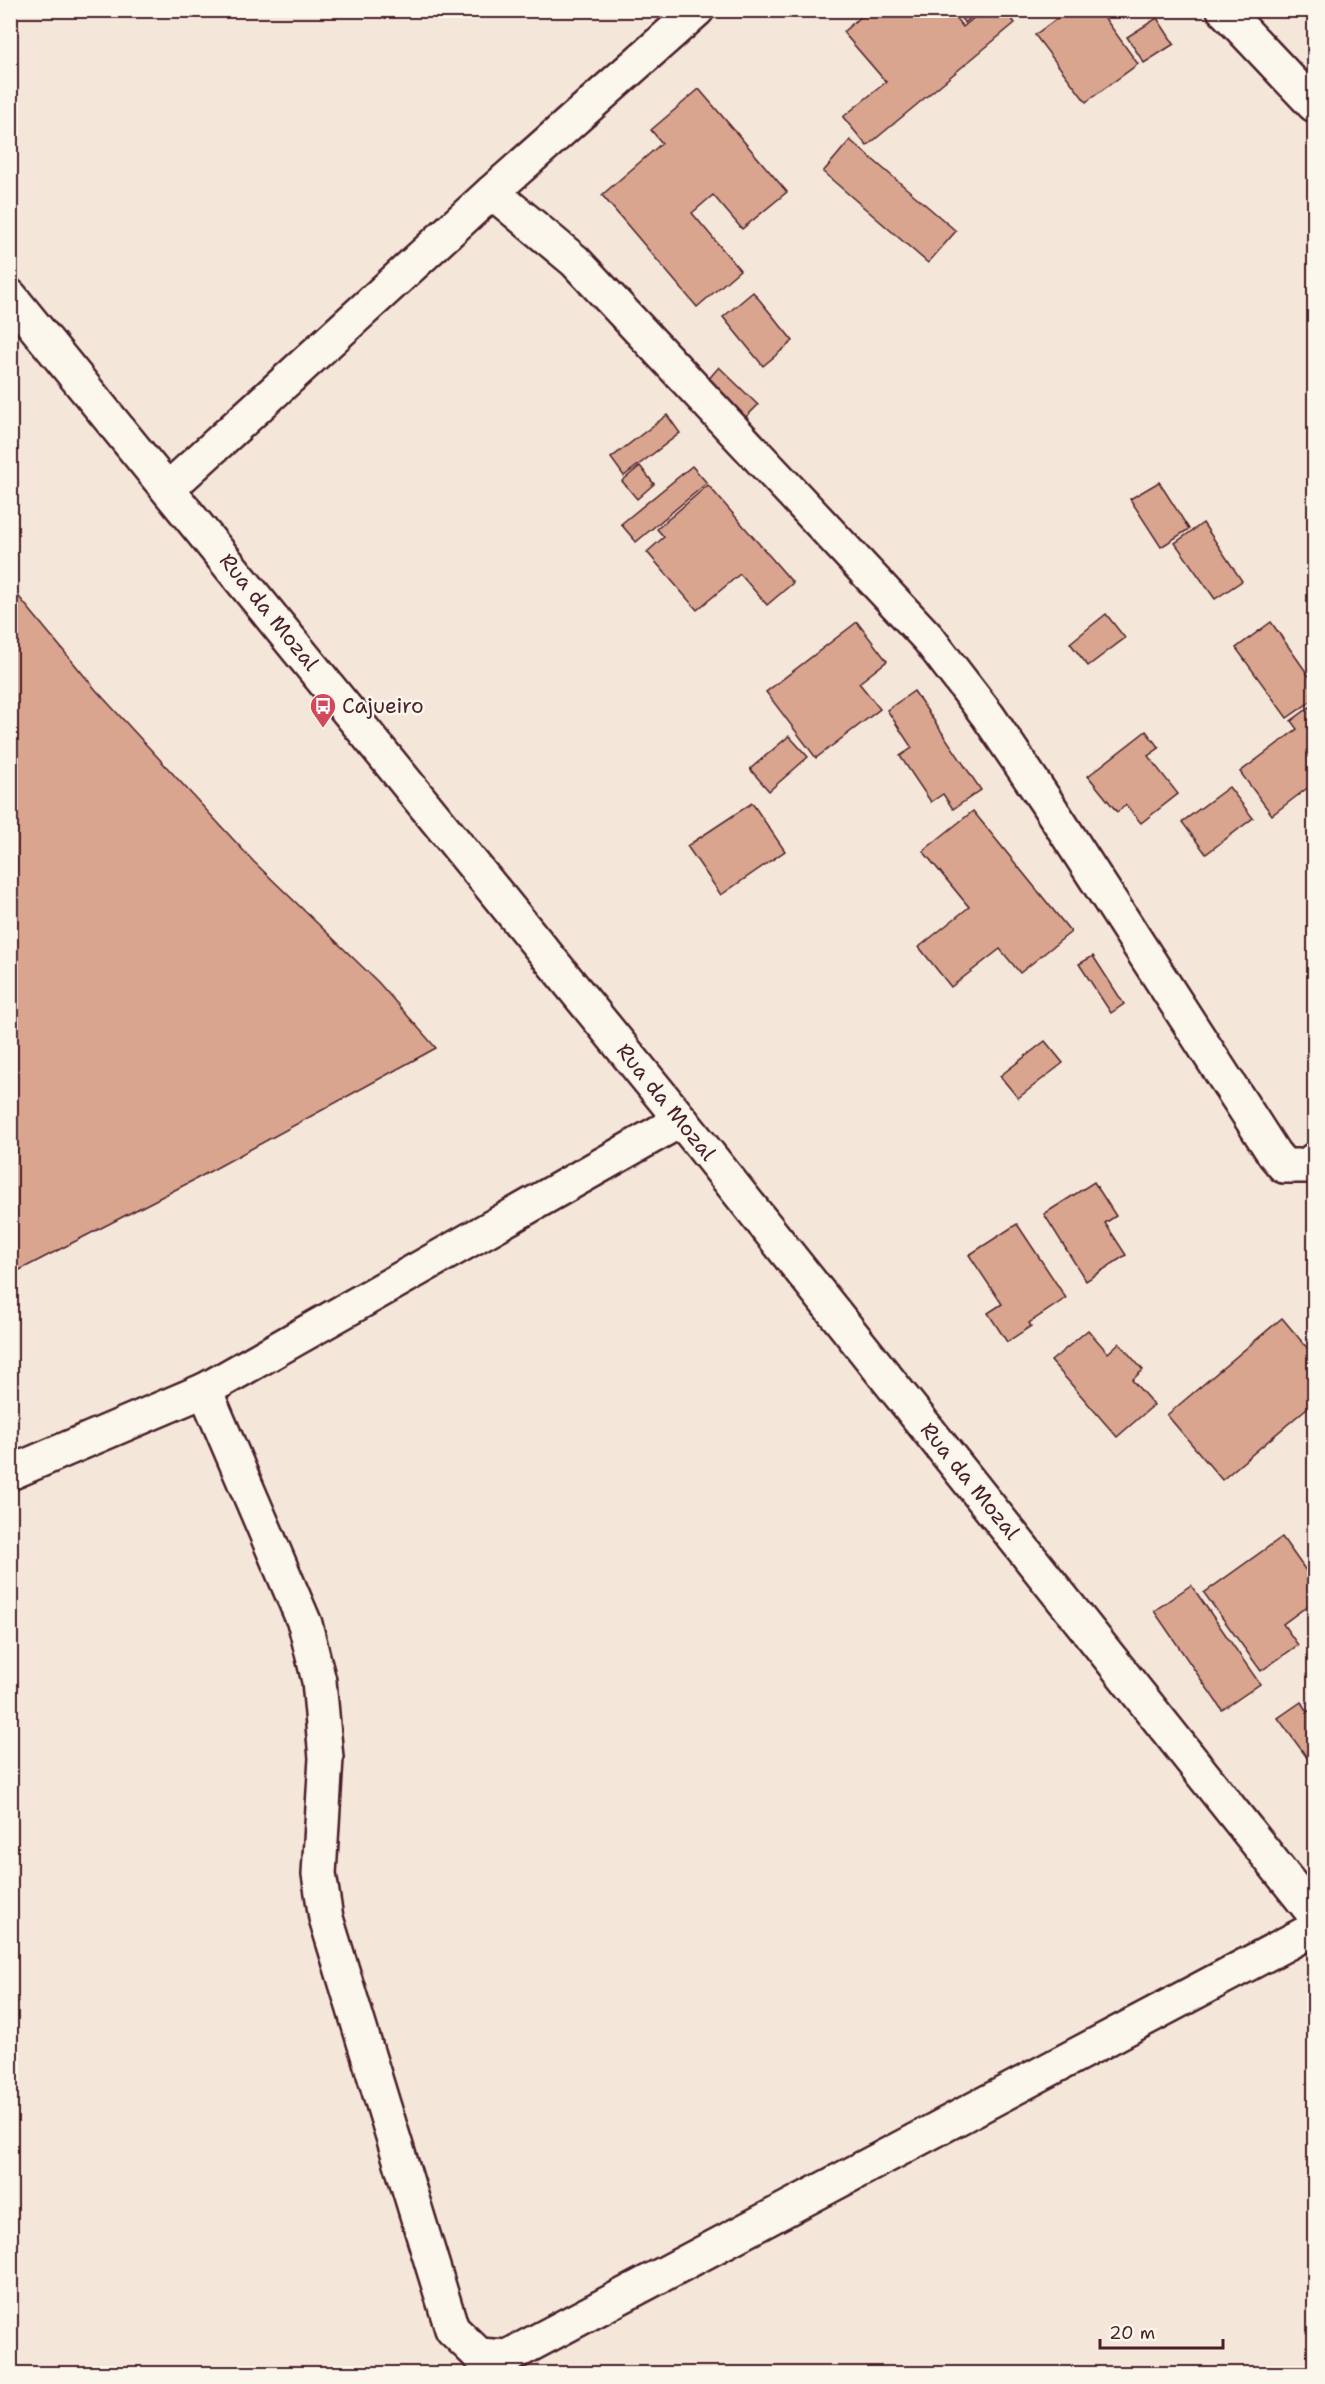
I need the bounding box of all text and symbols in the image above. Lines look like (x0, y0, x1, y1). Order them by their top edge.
street label: Rua da Mozal (213, 548, 325, 677)
bus stop icon: Cajueiro (308, 691, 338, 729)
place label: Cajueiro (342, 692, 424, 720)
street label: Rua da Mozal (610, 1038, 722, 1167)
street label: Rua da Mozal (914, 1417, 1026, 1546)
scale bar (1100, 2312, 1223, 2350)
text: 20 m (1109, 2321, 1155, 2345)

